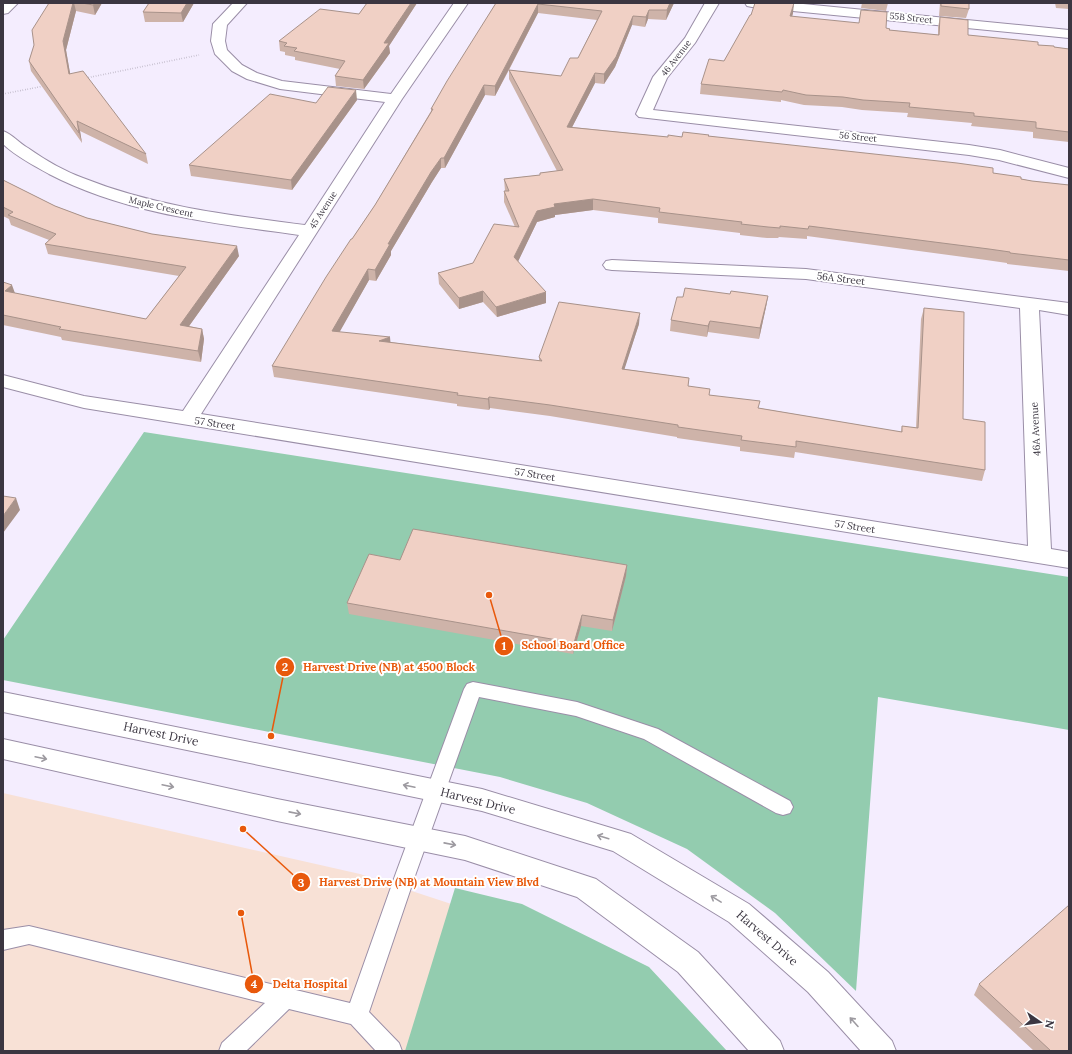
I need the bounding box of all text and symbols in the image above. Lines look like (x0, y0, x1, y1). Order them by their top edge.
street label: 55B Street (889, 10, 934, 25)
street label: 46 Avenue (658, 37, 693, 78)
street label: 56 Street (839, 129, 878, 144)
street label: 45 Avenue (306, 189, 339, 231)
street label: Maple Crescent (128, 194, 195, 219)
street label: 56A Street (816, 269, 866, 288)
street label: 46A Avenue (1028, 401, 1043, 456)
street label: 57 Street (194, 414, 236, 433)
street label: 57 Street (514, 465, 556, 484)
street label: 57 Street (834, 517, 876, 536)
callout: School Board Office (494, 634, 633, 657)
text: 1 (502, 638, 507, 653)
text: School Board Office (521, 638, 625, 652)
callout: Harvest Drive (NB) at 4500 Block (275, 655, 483, 678)
text: 2 (282, 659, 288, 674)
text: Harvest Drive (NB) at 4500 Block (303, 660, 475, 675)
street label: Harvest Drive (122, 718, 201, 749)
one-way arrow (34, 754, 47, 762)
one-way arrow (403, 781, 416, 789)
one-way arrow (161, 782, 174, 790)
street label: Harvest Drive (439, 784, 518, 817)
one-way arrow (288, 810, 301, 818)
one-way arrow (596, 833, 609, 840)
one-way arrow (443, 841, 456, 849)
callout: Harvest Drive (NB) at Mountain View Blvd (291, 871, 547, 894)
text: 3 (298, 875, 305, 890)
text: Harvest Drive (NB) at Mountain View Blvd (319, 875, 539, 890)
one-way arrow (711, 895, 722, 903)
street label: Harvest Drive (733, 907, 802, 969)
callout: Delta Hospital (244, 972, 355, 995)
text: 4 (251, 976, 258, 991)
text: Delta Hospital (273, 977, 348, 991)
north arrow (1020, 1002, 1060, 1042)
one-way arrow (850, 1017, 859, 1027)
text: N (1042, 1019, 1058, 1030)

